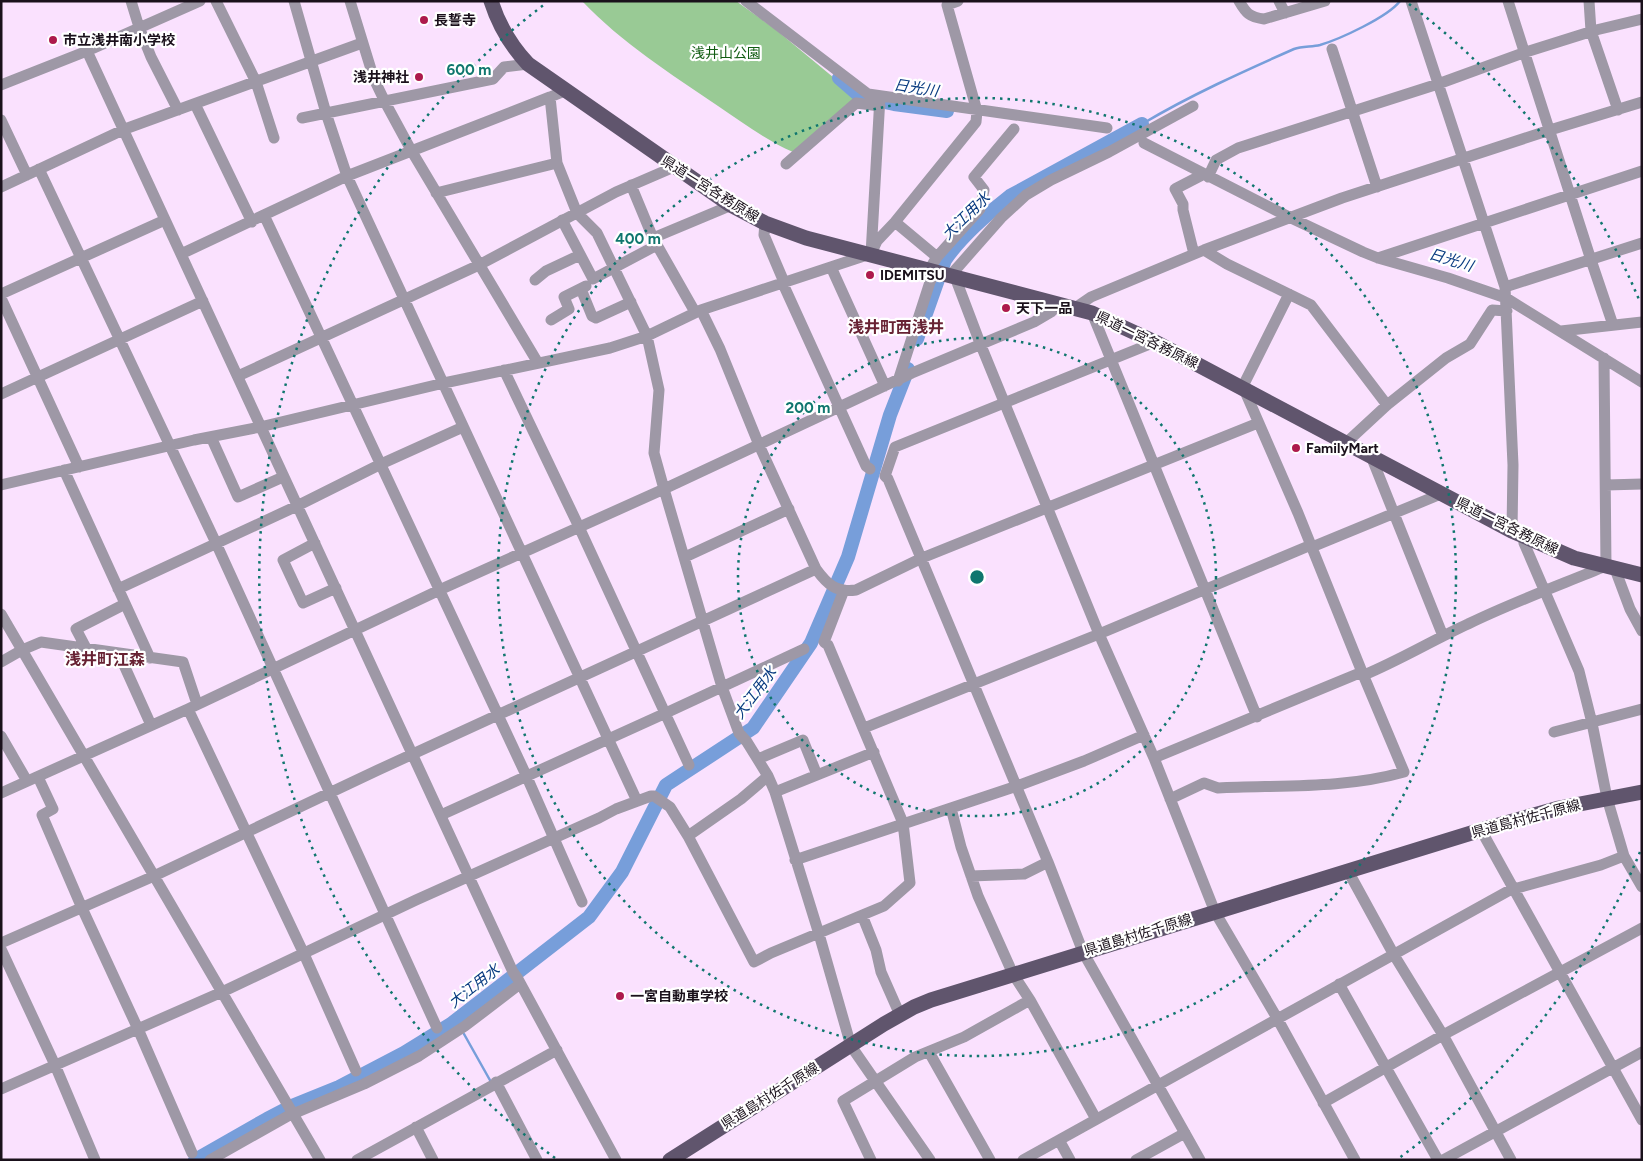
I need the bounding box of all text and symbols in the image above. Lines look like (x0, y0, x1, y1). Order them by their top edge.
place label: 長誓寺 (434, 12, 476, 29)
marker: 長誓寺 (418, 14, 430, 26)
place label: 市立浅井南小学校 (63, 32, 175, 49)
marker: 市立浅井南小学校 (47, 34, 59, 46)
park label: 浅井山公園 (691, 45, 761, 62)
text: 600 m (447, 61, 491, 79)
place label: 浅井神社 (353, 69, 409, 86)
marker: 浅井神社 (413, 71, 425, 83)
water label: 日光川 (892, 76, 942, 101)
street label: 県道一宮各務原線 (658, 152, 762, 226)
water label: 大江用水 (938, 187, 995, 243)
text: 400 m (615, 230, 661, 248)
water label: 日光川 (1427, 245, 1477, 276)
place label: IDEMITSU (880, 267, 945, 284)
marker: IDEMITSU (864, 269, 876, 281)
place label: 天下一品 (1016, 300, 1072, 317)
marker: 天下一品 (1000, 302, 1012, 314)
street label: 県道一宮各務原線 (1093, 308, 1201, 372)
district label: 浅井町西浅井 (848, 318, 944, 337)
text: 200 m (786, 399, 830, 417)
place label: FamilyMart (1306, 440, 1379, 457)
marker: FamilyMart (1290, 442, 1302, 454)
street label: 県道一宮各務原線 (1453, 494, 1561, 558)
centre of rings (968, 568, 986, 586)
district label: 浅井町江森 (65, 650, 145, 669)
water label: 大江用水 (730, 662, 781, 722)
street label: 県道島村佐千原線 (1470, 796, 1582, 842)
street label: 県道島村佐千原線 (1082, 910, 1194, 960)
water label: 大江用水 (445, 959, 505, 1012)
place label: 一宮自動車学校 (630, 988, 728, 1005)
marker: 一宮自動車学校 (614, 990, 626, 1002)
street label: 県道島村佐千原線 (718, 1059, 822, 1133)

